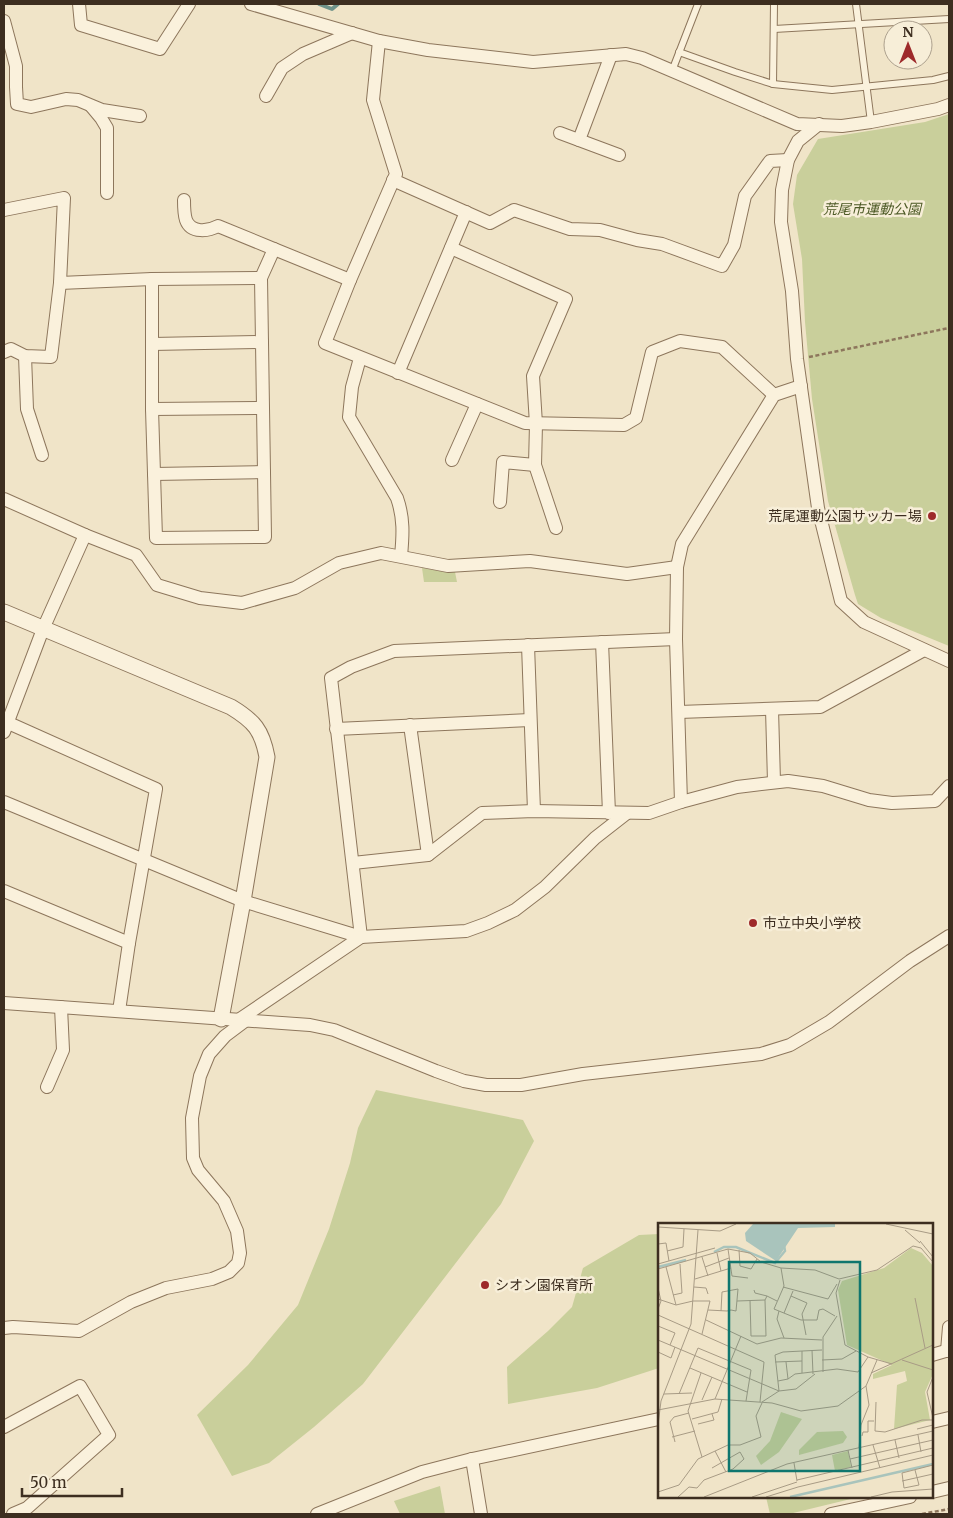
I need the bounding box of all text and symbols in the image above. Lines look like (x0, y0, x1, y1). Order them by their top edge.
north arrow (883, 20, 933, 70)
text: N (902, 23, 914, 41)
park label: 荒尾市運動公園 (823, 200, 923, 218)
place label: 荒尾運動公園サッカー場 (768, 507, 922, 525)
marker: 荒尾運動公園サッカー場 (926, 510, 938, 522)
place label: 市立中央小学校 (763, 914, 861, 932)
marker: 市立中央小学校 (747, 917, 759, 929)
inset map (658, 1223, 933, 1498)
place label: シオン園保育所 (495, 1276, 593, 1294)
marker: シオン園保育所 (479, 1279, 491, 1291)
scale bar (22, 1466, 122, 1498)
text: 50 m (30, 1473, 67, 1492)

